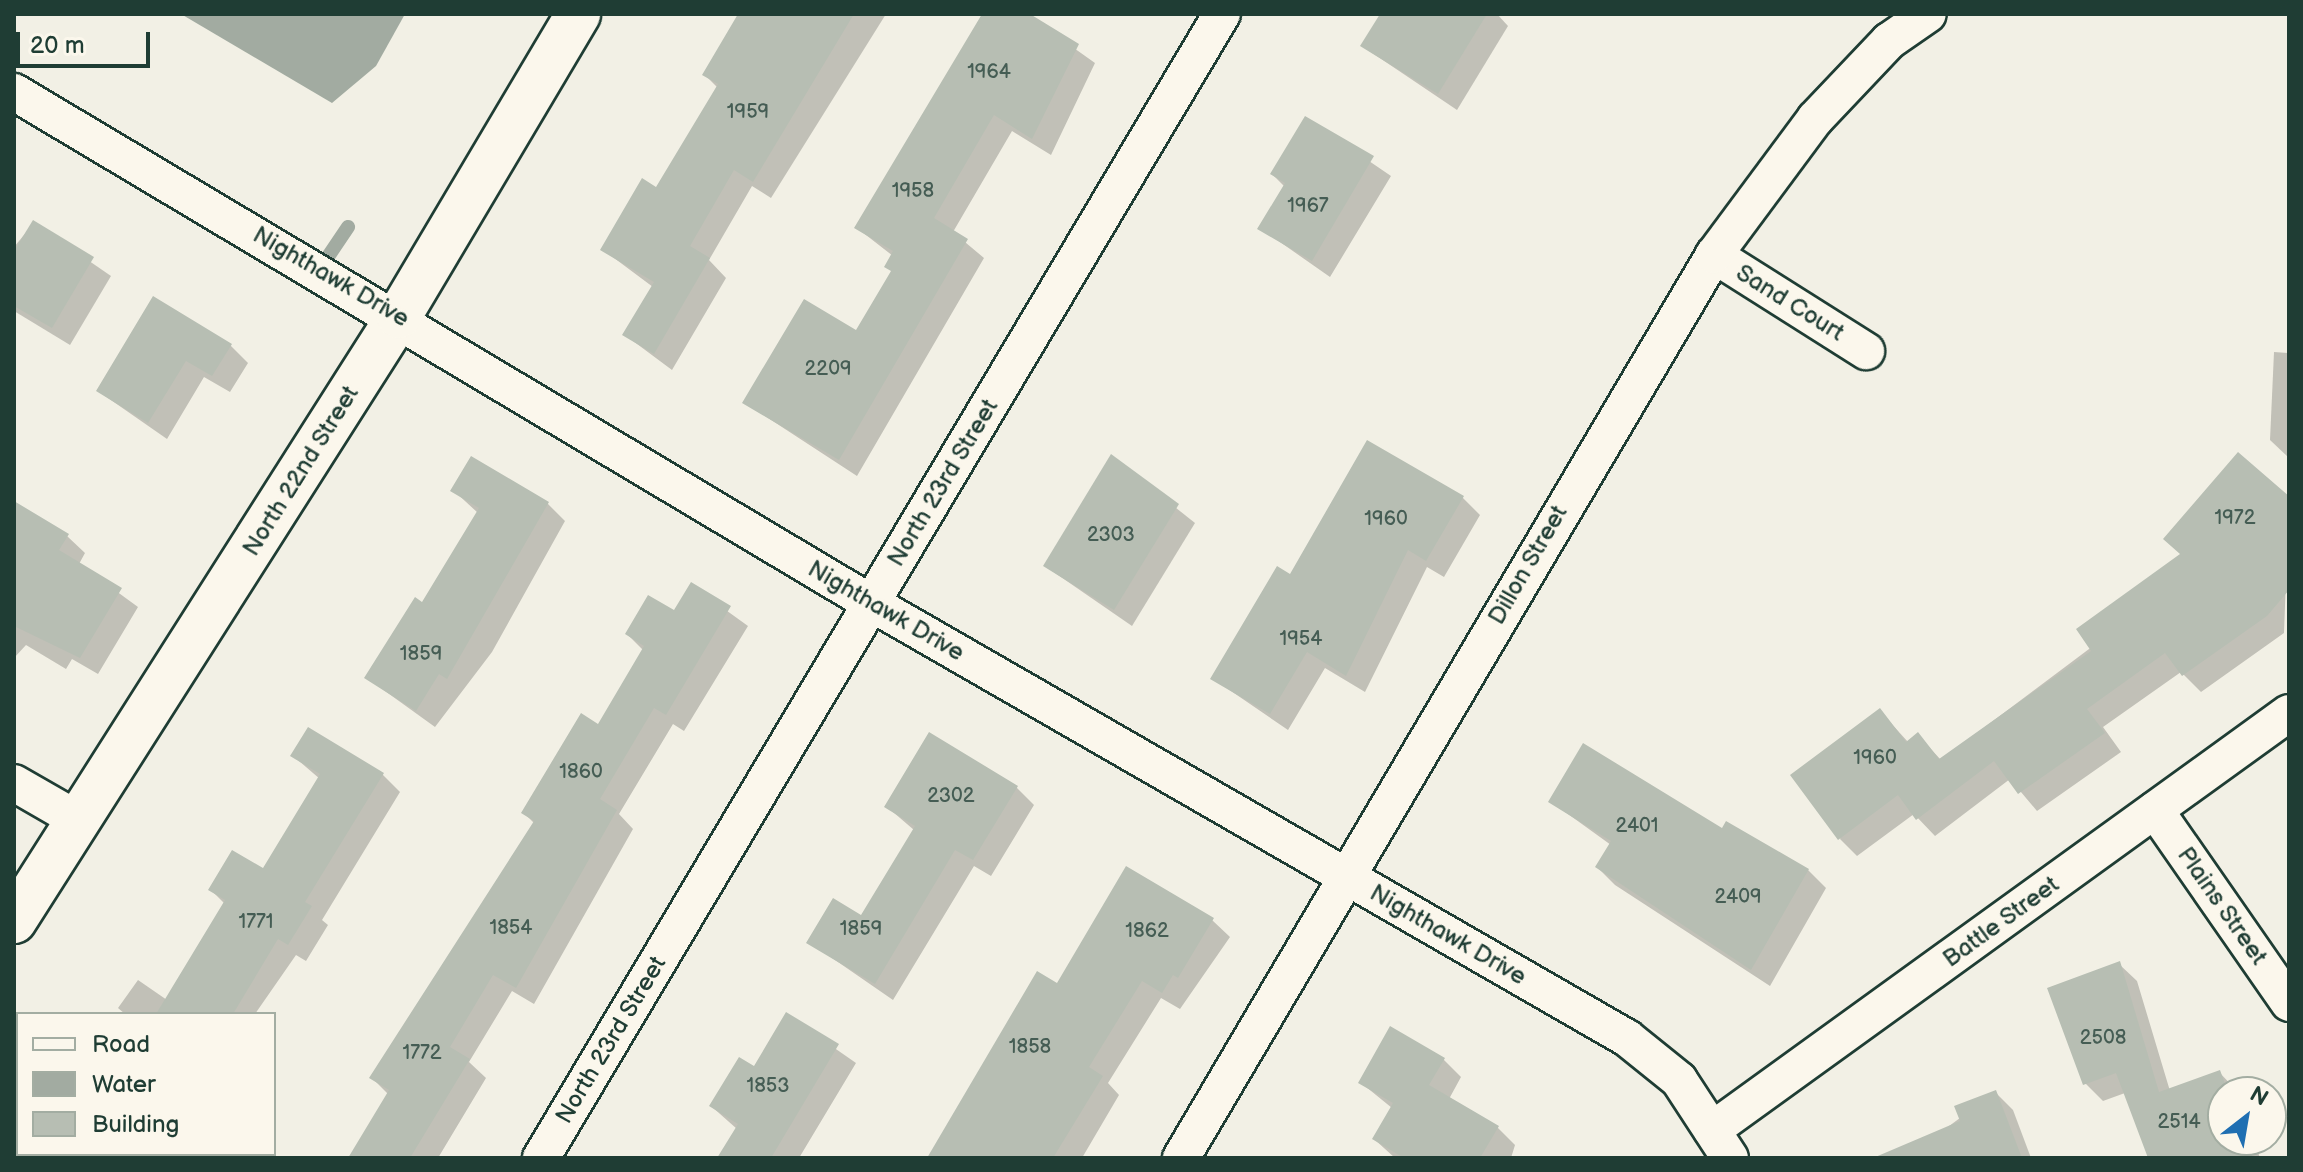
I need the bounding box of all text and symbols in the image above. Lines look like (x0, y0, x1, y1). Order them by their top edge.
scale bar (20, 16, 154, 66)
text: 20 m (30, 31, 85, 60)
house number: 1964 (967, 60, 1011, 84)
house number: 1959 (727, 100, 769, 124)
house number: 1958 (892, 179, 934, 203)
house number: 1967 (1287, 194, 1329, 218)
street label: Nighthawk Drive (248, 221, 414, 333)
street label: Sand Court (1731, 258, 1849, 348)
house number: 2209 (805, 357, 851, 381)
street label: North 22nd Street (237, 380, 365, 562)
street label: North 23rd Street (882, 394, 1004, 572)
street label: Dillon Street (1482, 500, 1574, 630)
house number: 1972 (2215, 506, 2255, 530)
house number: 1960 (1364, 507, 1408, 531)
house number: 2303 (1087, 523, 1135, 547)
street label: Nighthawk Drive (803, 555, 969, 667)
house number: 1954 (1280, 627, 1322, 651)
house number: 1859 (400, 642, 442, 666)
house number: 1960 (1853, 746, 1897, 770)
house number: 1860 (559, 760, 603, 784)
house number: 2302 (927, 784, 975, 808)
house number: 2401 (1615, 814, 1659, 838)
street label: Plains Street (2171, 842, 2273, 970)
street label: Battle Street (1937, 870, 2065, 974)
street label: Nighthawk Drive (1365, 879, 1531, 991)
house number: 2409 (1714, 885, 1762, 909)
house number: 1771 (238, 910, 274, 934)
house number: 1854 (489, 916, 533, 940)
house number: 1859 (840, 917, 882, 941)
house number: 1862 (1125, 919, 1169, 943)
street label: North 23rd Street (550, 951, 672, 1129)
legend (16, 1012, 276, 1156)
house number: 2508 (2080, 1026, 2126, 1050)
text: Road (92, 1030, 150, 1059)
house number: 1858 (1009, 1035, 1051, 1059)
house number: 1772 (402, 1041, 442, 1065)
text: Water (92, 1070, 156, 1099)
house number: 1853 (746, 1074, 790, 1098)
north arrow (2207, 1076, 2287, 1156)
text: N (2245, 1081, 2273, 1113)
text: Building (92, 1110, 179, 1139)
house number: 2514 (2157, 1110, 2201, 1134)

